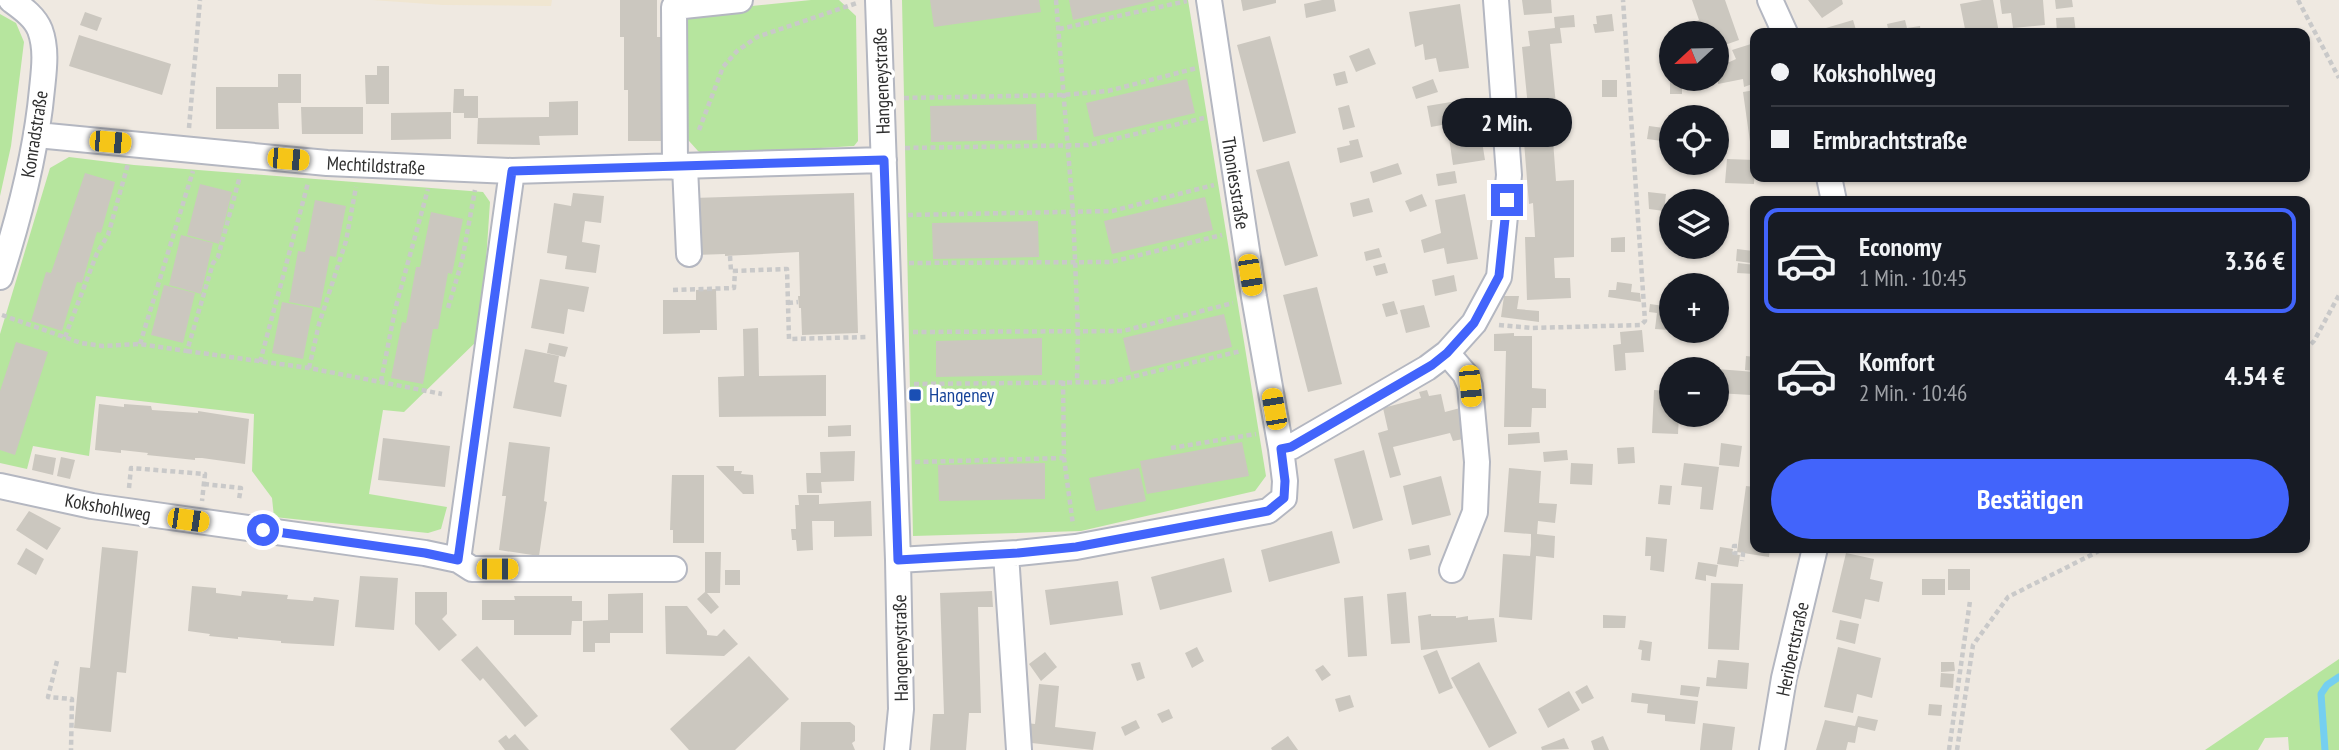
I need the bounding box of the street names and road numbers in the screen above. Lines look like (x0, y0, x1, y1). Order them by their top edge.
street label: Hangeneystraße (867, 27, 895, 135)
street label: Konradstraße (15, 89, 53, 179)
street label: Thoniesstraße (1217, 135, 1255, 231)
street label: Mechtildstraße (326, 150, 426, 180)
street label: Kokshohlweg (63, 488, 153, 526)
street label: Hangeneystraße (887, 594, 913, 702)
street label: Heribertstraße (1770, 599, 1814, 698)

